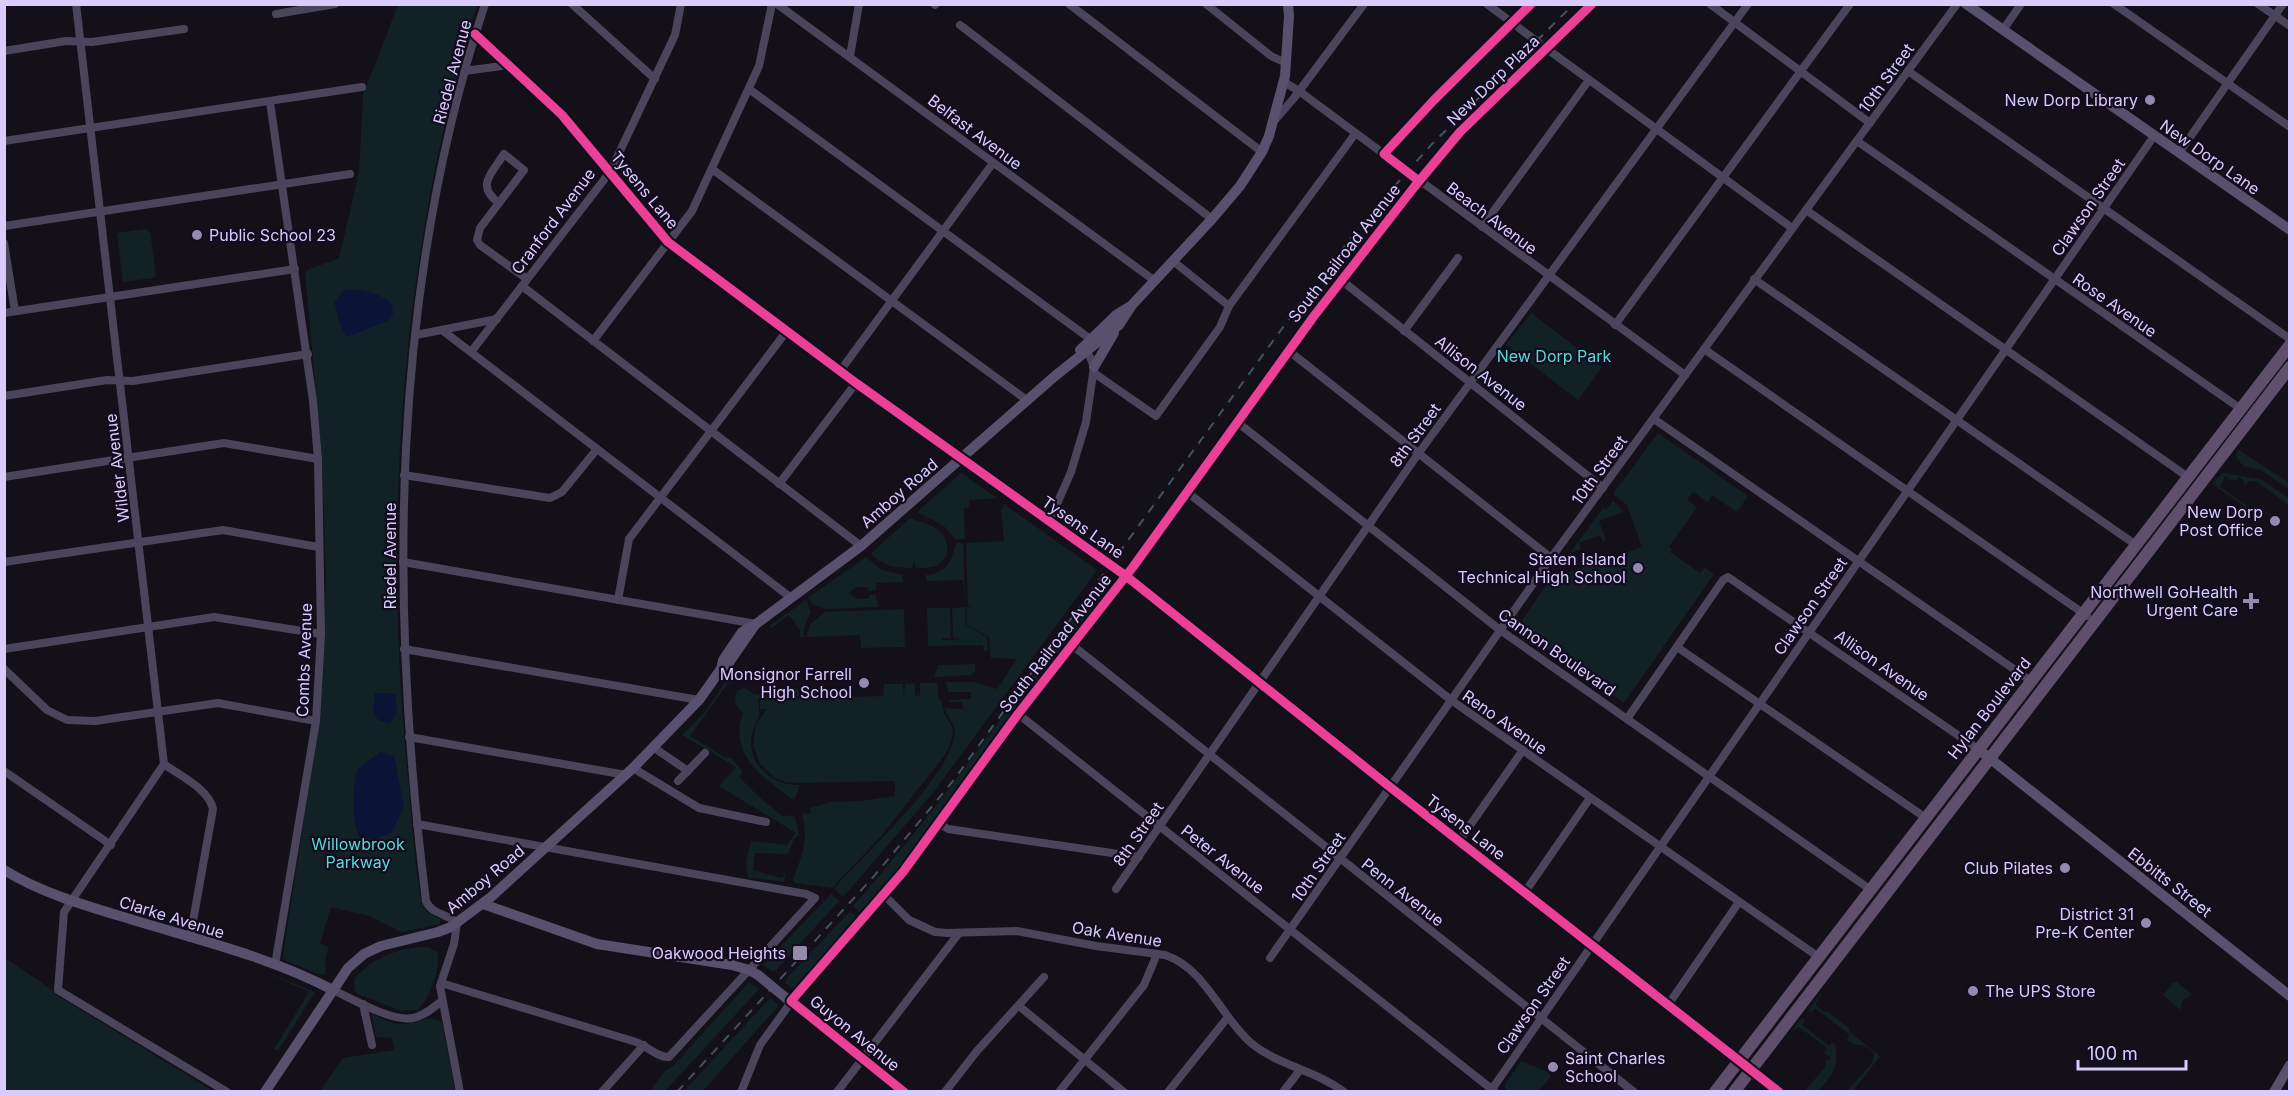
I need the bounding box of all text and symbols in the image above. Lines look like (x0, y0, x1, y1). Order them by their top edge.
street label: Riedel Avenue (428, 18, 476, 126)
street label: New Dorp Plaza (1442, 31, 1544, 129)
street label: 10th Street (1854, 39, 1918, 117)
street label: Belfast Avenue (924, 90, 1026, 174)
place label: New Dorp Library (2005, 90, 2138, 110)
marker: New Dorp Library (2143, 93, 2157, 107)
street label: New Dorp Lane (2156, 115, 2264, 199)
street label: Tysens Lane (607, 147, 683, 233)
street label: Clawson Street (2047, 154, 2129, 260)
street label: Cranford Avenue (507, 164, 599, 278)
street label: Beach Avenue (1443, 177, 1541, 259)
street label: South Railroad Avenue (1284, 180, 1404, 326)
place label: Public School 23 (209, 225, 336, 245)
marker: Public School 23 (190, 228, 204, 242)
street label: Rose Avenue (2069, 269, 2161, 341)
street label: Allison Avenue (1431, 331, 1531, 415)
park label: New Dorp Park (1497, 346, 1612, 366)
street label: 8th Street (1385, 399, 1445, 471)
street label: Wilder Avenue (100, 413, 134, 523)
street label: 10th Street (1567, 431, 1631, 509)
street label: Amboy Road (856, 454, 942, 532)
street label: Tysens Lane (1038, 491, 1128, 563)
street label: Riedel Avenue (380, 502, 400, 610)
place label: New Dorp Post Office (2179, 502, 2263, 540)
marker: New Dorp Post Office (2268, 514, 2282, 528)
place label: Staten Island Technical High School (1458, 549, 1626, 587)
street label: Clawson Street (1769, 553, 1851, 659)
marker: Staten Island Technical High School (1631, 561, 1645, 575)
street label: South Railroad Avenue (995, 570, 1115, 716)
place label: Northwell GoHealth Urgent Care (2090, 582, 2238, 620)
marker: Northwell GoHealth Urgent Care (2242, 592, 2260, 610)
street label: Combs Avenue (292, 603, 316, 717)
street label: Cannon Boulevard (1494, 604, 1620, 700)
street label: Allison Avenue (1831, 625, 1933, 705)
street label: Hylan Boulevard (1943, 653, 2035, 763)
place label: Monsignor Farrell High School (720, 664, 852, 702)
marker: Monsignor Farrell High School (857, 676, 871, 690)
street label: Reno Avenue (1459, 685, 1551, 759)
street label: Tysens Lane (1422, 790, 1510, 864)
street label: 8th Street (1109, 798, 1167, 870)
street label: Peter Avenue (1177, 820, 1269, 898)
street label: 10th Street (1287, 828, 1349, 906)
park label: Willowbrook Parkway (311, 834, 405, 872)
street label: Amboy Road (442, 840, 528, 918)
street label: Ebbitts Street (2124, 843, 2216, 921)
street label: Penn Avenue (1358, 854, 1448, 930)
place label: Club Pilates (1964, 858, 2053, 878)
marker: Club Pilates (2058, 861, 2072, 875)
street label: Clarke Avenue (117, 891, 227, 943)
place label: District 31 Pre-K Center (2035, 904, 2134, 942)
marker: District 31 Pre-K Center (2139, 916, 2153, 930)
street label: Oak Avenue (1071, 917, 1163, 951)
place label: Oakwood Heights (652, 943, 786, 963)
marker: Oakwood Heights (791, 944, 809, 962)
street label: Clawson Street (1492, 952, 1574, 1058)
place label: The UPS Store (1985, 981, 2096, 1001)
marker: The UPS Store (1966, 984, 1980, 998)
street label: Guyon Avenue (806, 991, 904, 1075)
scale bar (2078, 1033, 2186, 1071)
text: 100 m (2087, 1043, 2138, 1064)
place label: Saint Charles School (1565, 1048, 1665, 1086)
marker: Saint Charles School (1546, 1060, 1560, 1074)

